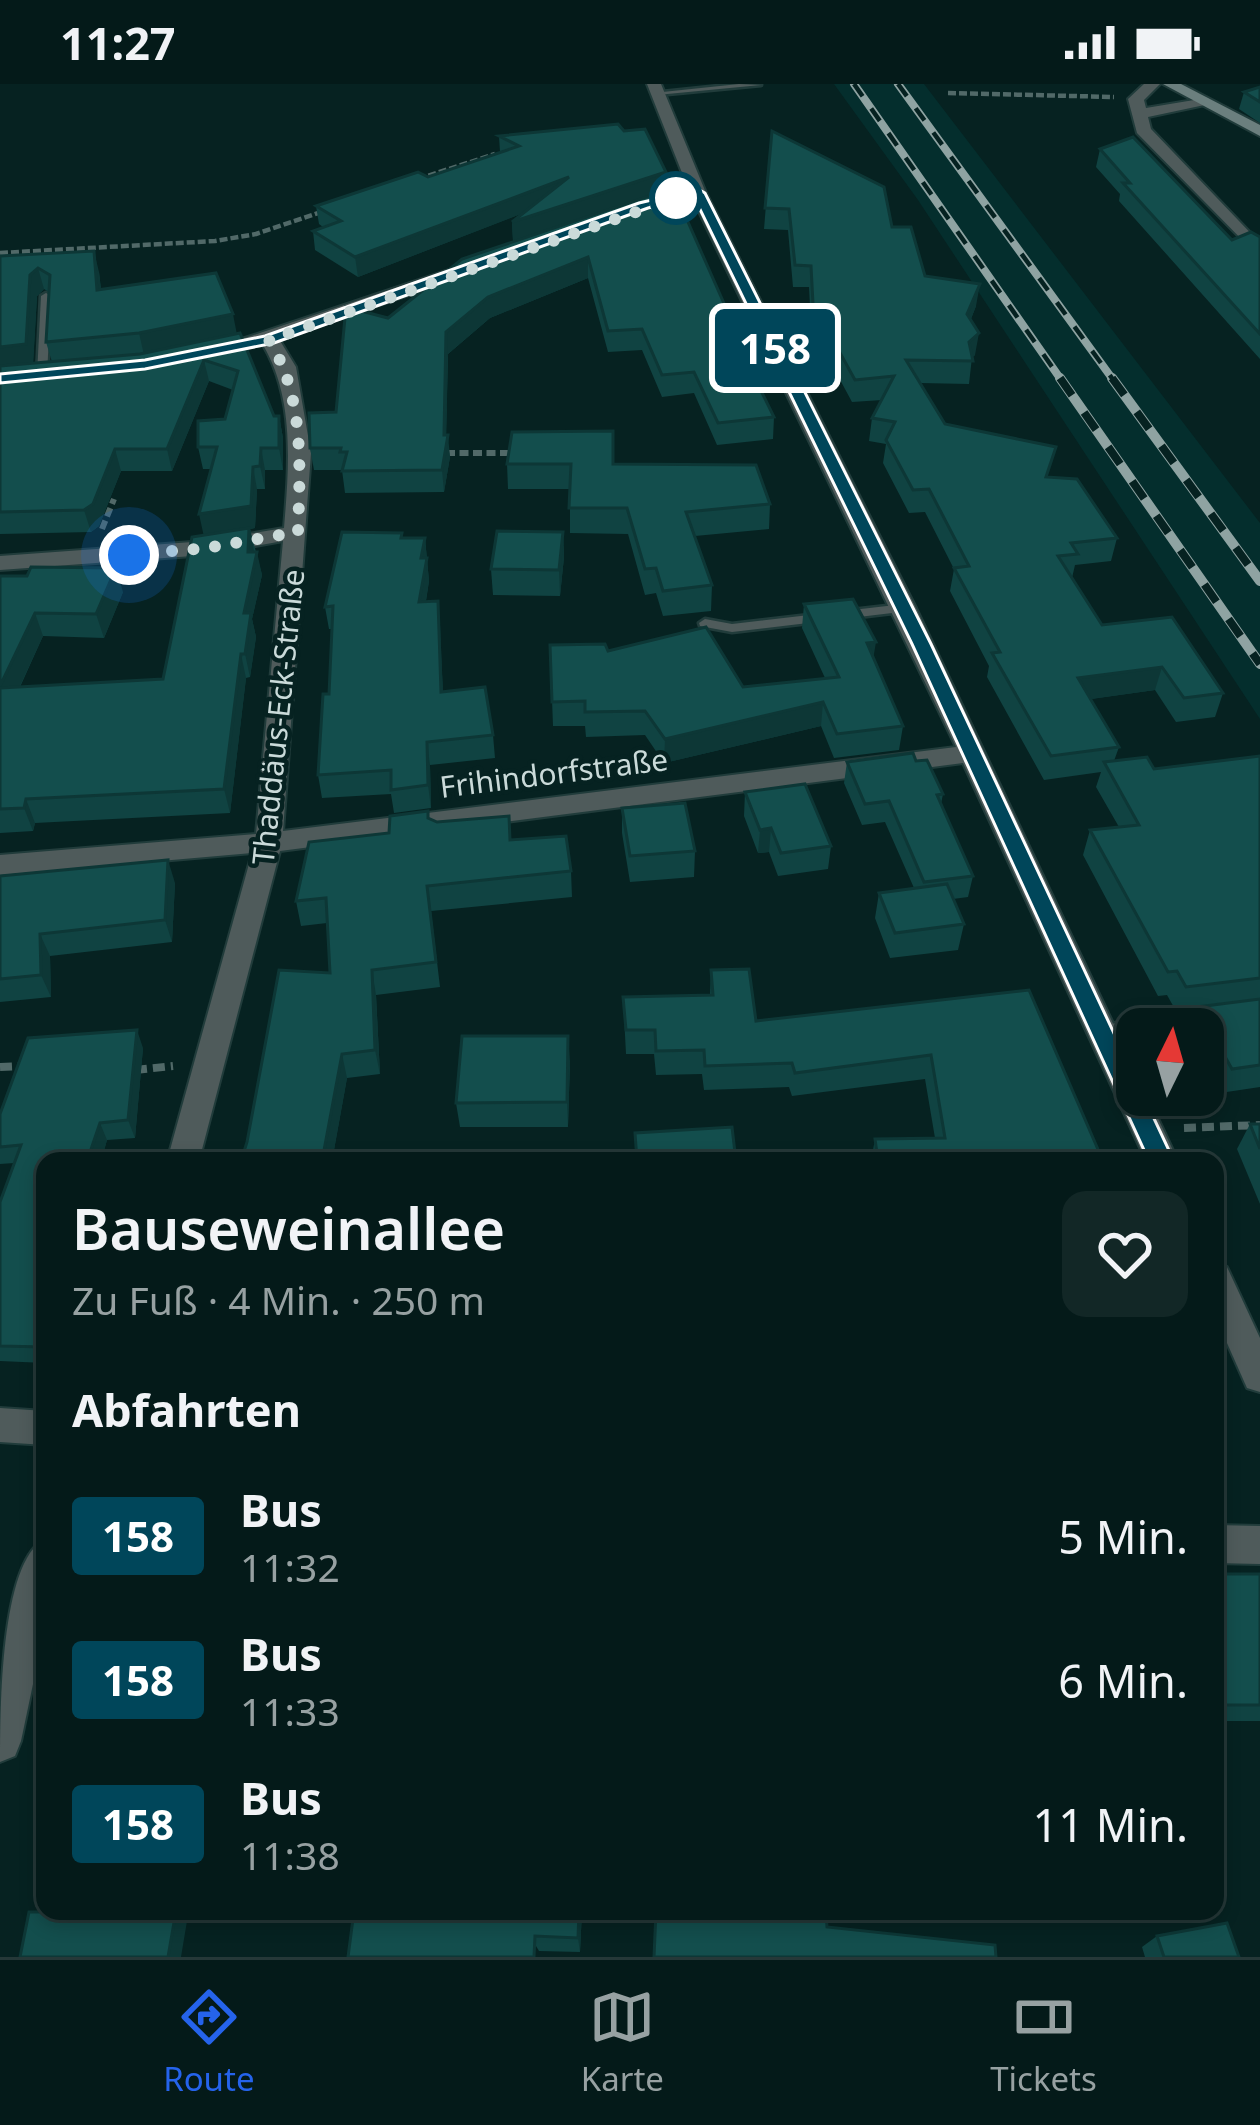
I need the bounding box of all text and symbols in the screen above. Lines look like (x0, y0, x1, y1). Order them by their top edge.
text: 11:27 (60, 12, 176, 73)
unlabelled marker (651, 173, 701, 223)
line badge: 158 (706, 309, 844, 387)
text: 158 (739, 319, 811, 376)
your location (99, 525, 159, 585)
street label: Thaddäus-Eck-Straße (242, 567, 313, 867)
street label: Frihindorfstraße (437, 738, 670, 807)
north arrow (1116, 1008, 1224, 1116)
map controls (1116, 1008, 1224, 1116)
text: Bauseweinallee (72, 1189, 505, 1267)
button: heart (1062, 1191, 1188, 1317)
text: Zu Fuß · 4 Min. · 250 m (72, 1273, 485, 1326)
text: Abfahrten (72, 1379, 301, 1440)
text: Bus (240, 1479, 322, 1540)
text: 5 Min. (1058, 1506, 1188, 1567)
text: 158 (102, 1507, 174, 1564)
text: 11:32 (240, 1540, 340, 1593)
text: Bus (240, 1623, 322, 1684)
text: 6 Min. (1058, 1650, 1188, 1711)
text: 158 (102, 1651, 174, 1708)
text: 11:33 (240, 1684, 340, 1737)
text: Bus (240, 1767, 322, 1828)
text: 11 Min. (1033, 1794, 1188, 1855)
text: 158 (102, 1795, 174, 1852)
text: 11:38 (240, 1828, 340, 1881)
tab: Route (163, 1984, 255, 2101)
tab: Karte (581, 1984, 664, 2101)
tab: Tickets (990, 1984, 1097, 2101)

